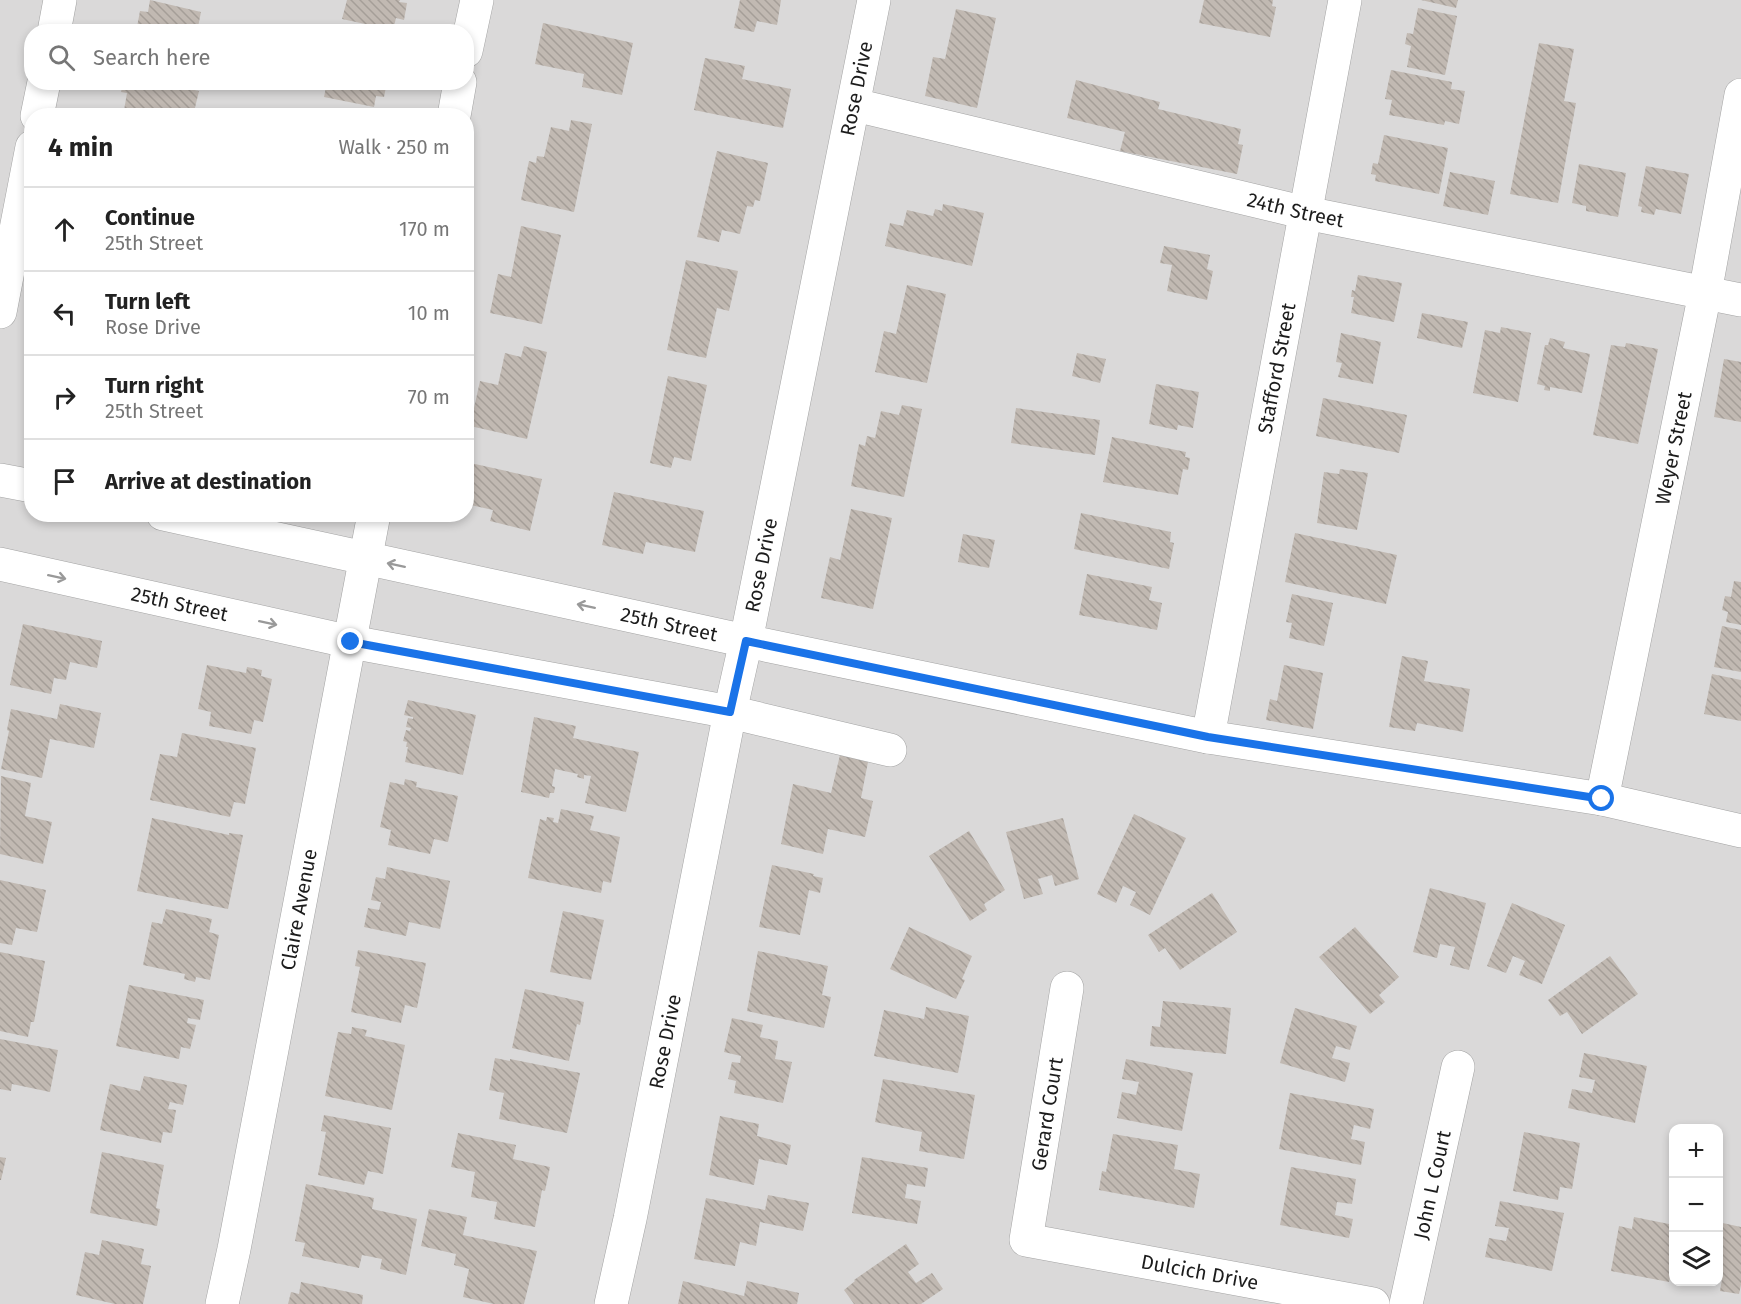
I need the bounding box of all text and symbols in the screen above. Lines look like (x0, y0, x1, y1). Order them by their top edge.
search box (24, 24, 474, 90)
street label: Rose Drive (835, 39, 877, 138)
icon: search (45, 41, 78, 74)
text: Search here (93, 44, 211, 71)
text: 4 min (48, 132, 113, 163)
text: Walk · 250 m (338, 135, 450, 159)
street label: 24th Street (1245, 187, 1347, 232)
text: Continue (105, 204, 195, 231)
icon: ahead (48, 213, 81, 246)
text: 170 m (399, 217, 450, 241)
text: 25th Street (105, 231, 203, 255)
text: Turn left (105, 288, 190, 315)
icon: left (48, 297, 81, 330)
street label: Stafford Street (1253, 300, 1301, 436)
text: 10 m (408, 301, 450, 325)
text: Rose Drive (105, 315, 201, 339)
text: Turn right (105, 372, 204, 399)
icon: right (48, 381, 81, 414)
text: 70 m (408, 385, 450, 409)
street label: Weyer Street (1650, 389, 1697, 507)
text: 25th Street (105, 399, 203, 423)
icon: arrive (48, 465, 81, 498)
text: Arrive at destination (105, 468, 312, 495)
street label: Rose Drive (740, 516, 782, 615)
one-way arrow (387, 558, 406, 570)
one-way arrow (47, 571, 66, 583)
street label: 25th Street (129, 582, 231, 626)
one-way arrow (577, 600, 597, 611)
street label: 25th Street (619, 602, 721, 647)
one-way arrow (258, 618, 277, 630)
route end (337, 628, 363, 654)
route start (1588, 785, 1614, 811)
street label: Claire Avenue (275, 847, 322, 972)
street label: Rose Drive (644, 992, 686, 1091)
street label: Gerard Court (1026, 1055, 1068, 1173)
map controls (1669, 1124, 1723, 1286)
button: + (1669, 1124, 1723, 1178)
street label: John L Court (1409, 1127, 1456, 1242)
button: − (1669, 1178, 1723, 1232)
button: layers (1669, 1232, 1723, 1286)
street label: Dulcich Drive (1139, 1249, 1260, 1295)

